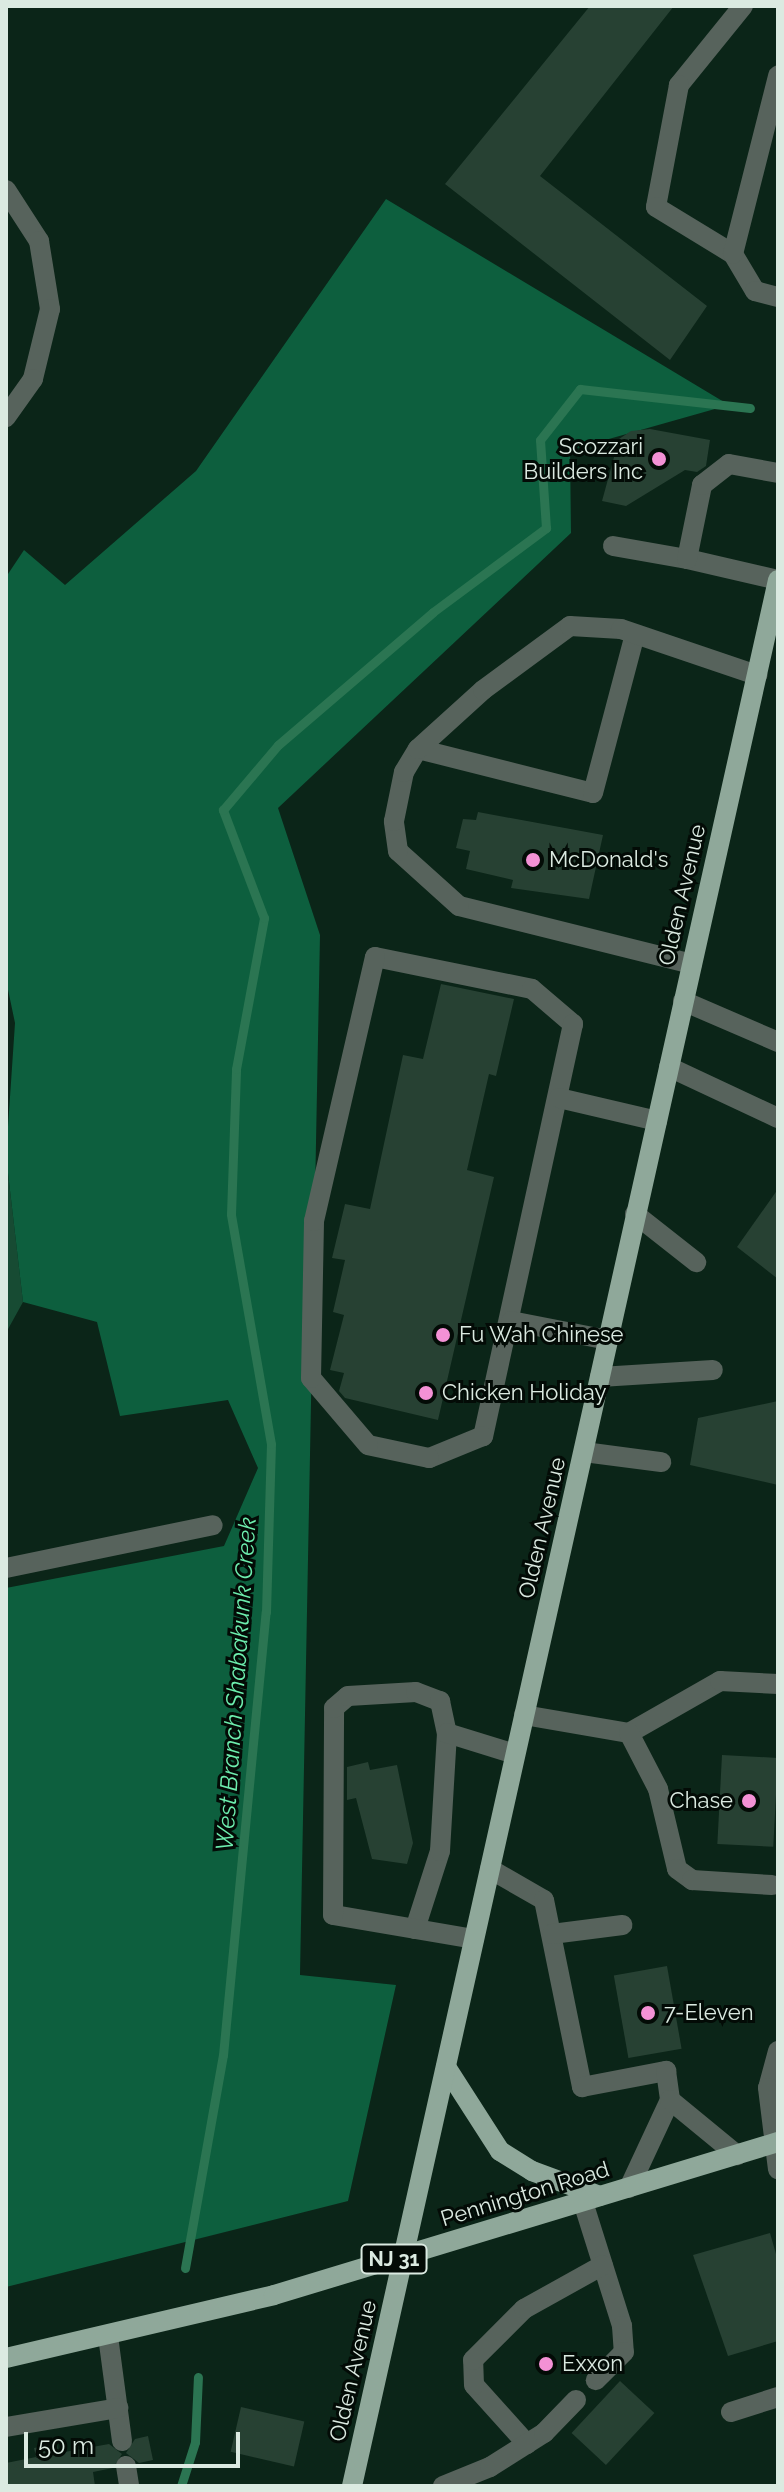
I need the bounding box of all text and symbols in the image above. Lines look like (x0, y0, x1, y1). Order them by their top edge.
place label: Scozzari Builders Inc (524, 433, 643, 484)
marker: Scozzari Builders Inc (650, 450, 668, 468)
street label: Olden Avenue (653, 822, 711, 968)
place label: McDonald's (549, 847, 668, 873)
marker: McDonald's (524, 851, 542, 869)
place label: Fu Wah Chinese (459, 1322, 624, 1348)
marker: Fu Wah Chinese (434, 1326, 452, 1344)
place label: Chicken Holiday (442, 1380, 606, 1406)
marker: Chicken Holiday (417, 1384, 435, 1402)
street label: Olden Avenue (513, 1455, 571, 1601)
water label: West Branch Shabakunk Creek (210, 1516, 262, 1852)
place label: Chase (670, 1788, 733, 1814)
marker: Chase (740, 1792, 758, 1810)
place label: 7-Eleven (664, 2000, 753, 2026)
marker: 7-Eleven (639, 2004, 657, 2022)
street label: Pennington Road (438, 2156, 612, 2232)
road number: NJ 31 (360, 2243, 428, 2275)
street label: Olden Avenue (324, 2298, 382, 2444)
place label: Exxon (562, 2351, 623, 2377)
marker: Exxon (537, 2355, 555, 2373)
scale bar (28, 2416, 244, 2466)
text: 50 m (38, 2431, 94, 2460)

